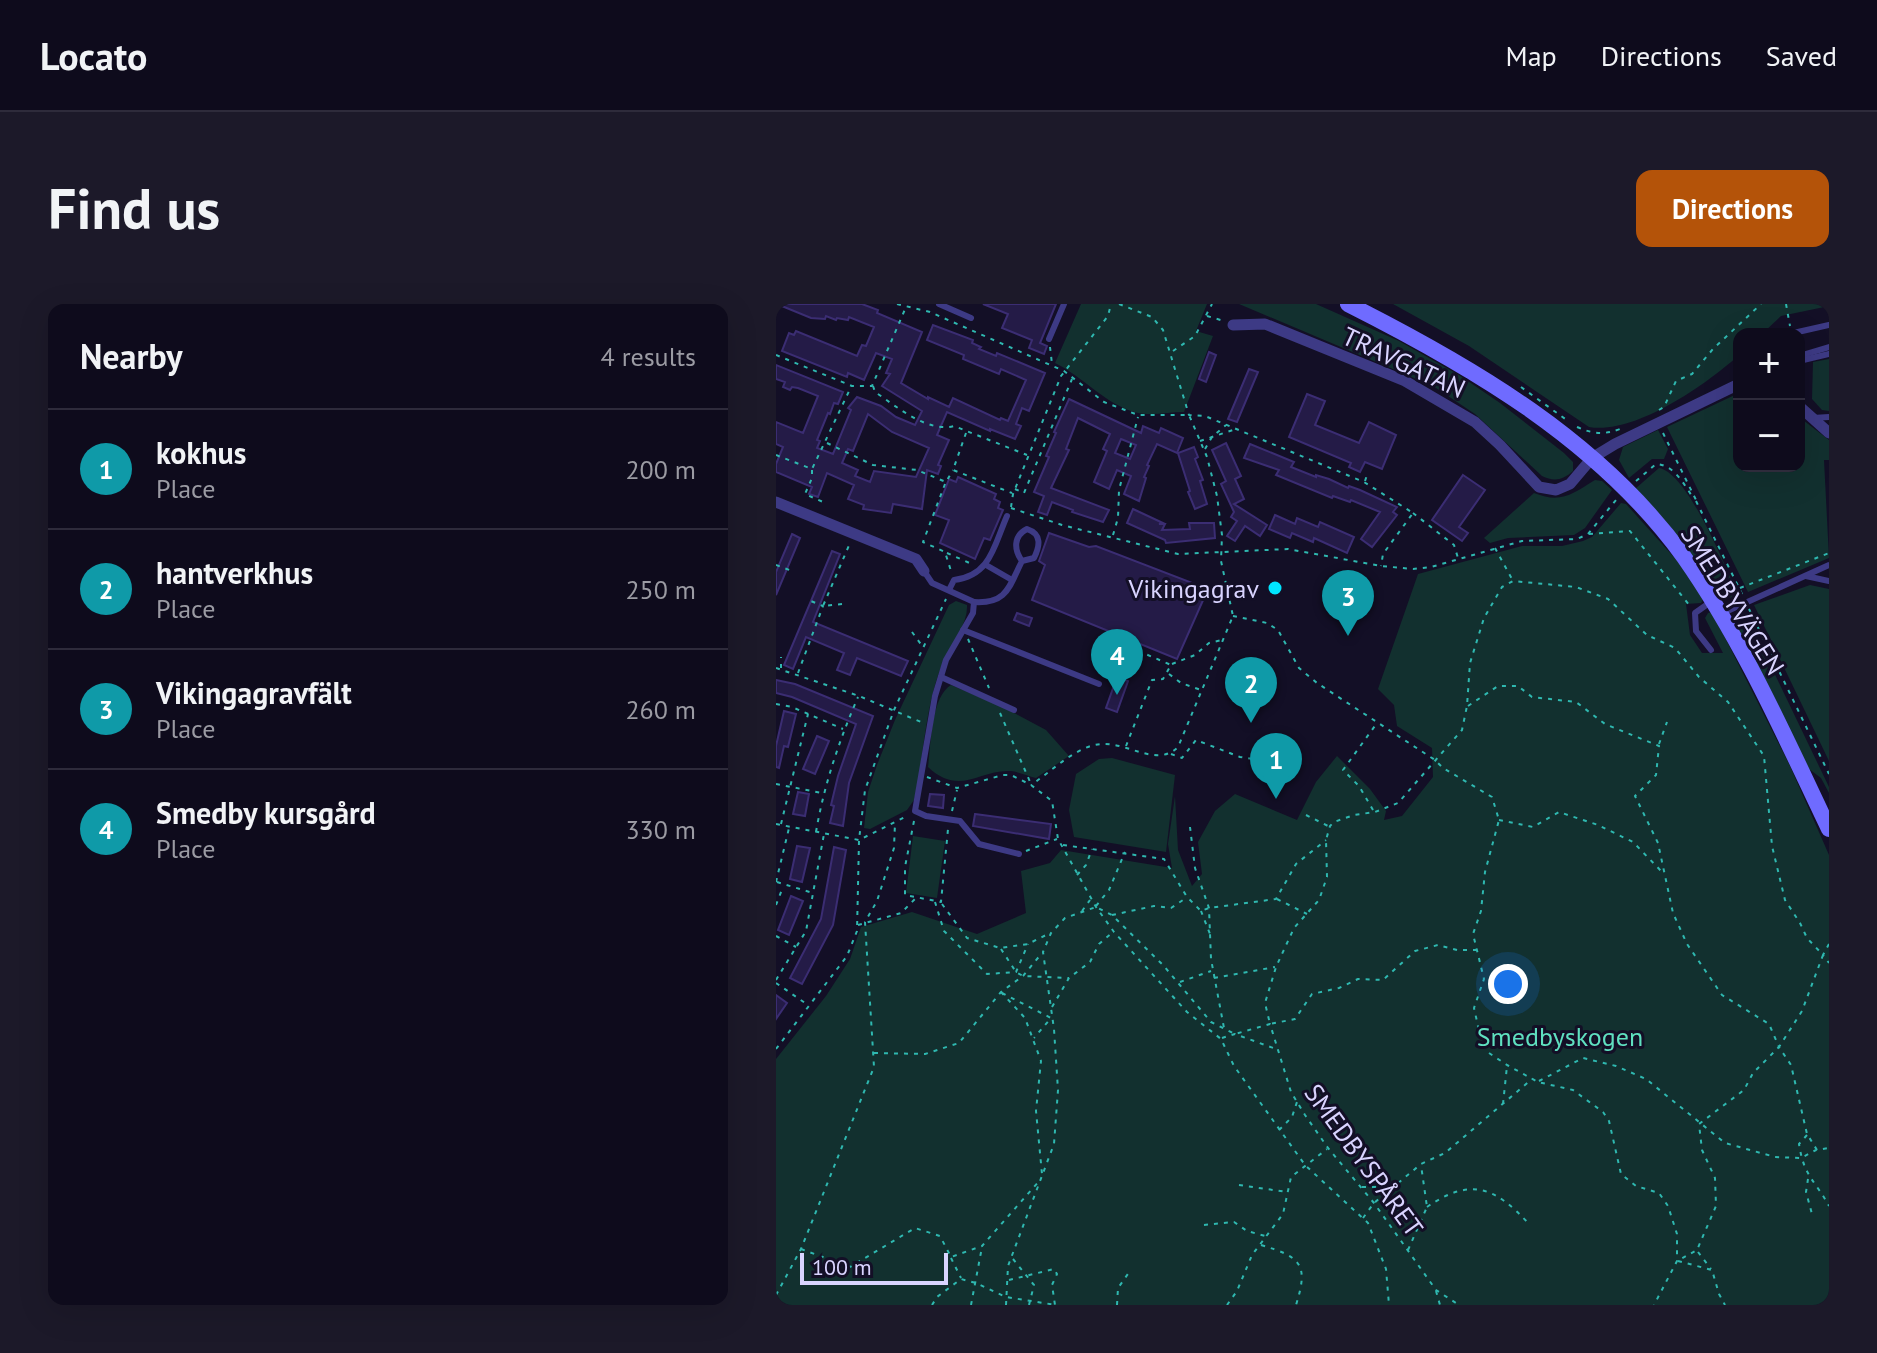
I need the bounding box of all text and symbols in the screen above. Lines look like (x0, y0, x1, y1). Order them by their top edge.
text: Locato (40, 31, 147, 80)
text: Map (1506, 37, 1557, 74)
text: Directions (1601, 37, 1722, 74)
text: Saved (1766, 37, 1837, 74)
button: Directions (1636, 170, 1829, 247)
text: Find us (48, 172, 220, 244)
street label: TRAVGATAN (1337, 319, 1471, 405)
map controls (1733, 328, 1805, 472)
button: + (1733, 328, 1805, 400)
text: Nearby (80, 334, 182, 378)
text: 4 results (601, 340, 696, 373)
button: − (1733, 400, 1805, 472)
text: kokhus (156, 433, 246, 472)
text: 1 (99, 453, 113, 486)
text: 200 m (625, 453, 696, 486)
text: Place (156, 472, 215, 505)
street label: SMEDBYVÄGEN (1674, 519, 1792, 681)
text: hantverkhus (156, 553, 313, 592)
pin: 3 (1322, 570, 1374, 636)
place label: Vikingagrav (1128, 572, 1259, 605)
text: 2 (99, 573, 113, 606)
text: 250 m (625, 573, 696, 606)
marker: Vikingagrav (1266, 579, 1284, 597)
text: Place (156, 592, 215, 625)
pin: 4 (1091, 629, 1143, 695)
pin: 2 (1225, 657, 1277, 723)
text: Vikingagravfält (156, 673, 352, 712)
text: 3 (99, 693, 113, 726)
text: 260 m (625, 693, 696, 726)
text: Place (156, 712, 215, 745)
pin: 1 (1250, 733, 1302, 799)
text: Smedby kursgård (156, 793, 376, 832)
text: 4 (99, 813, 113, 846)
text: 330 m (625, 813, 696, 846)
text: Place (156, 832, 215, 865)
your location (1488, 964, 1528, 1004)
park label: Smedbyskogen (1477, 1020, 1643, 1053)
street label: SMEDBYSPÅRET (1298, 1077, 1430, 1243)
scale bar (800, 1249, 948, 1285)
text: 100 m (812, 1253, 872, 1281)

